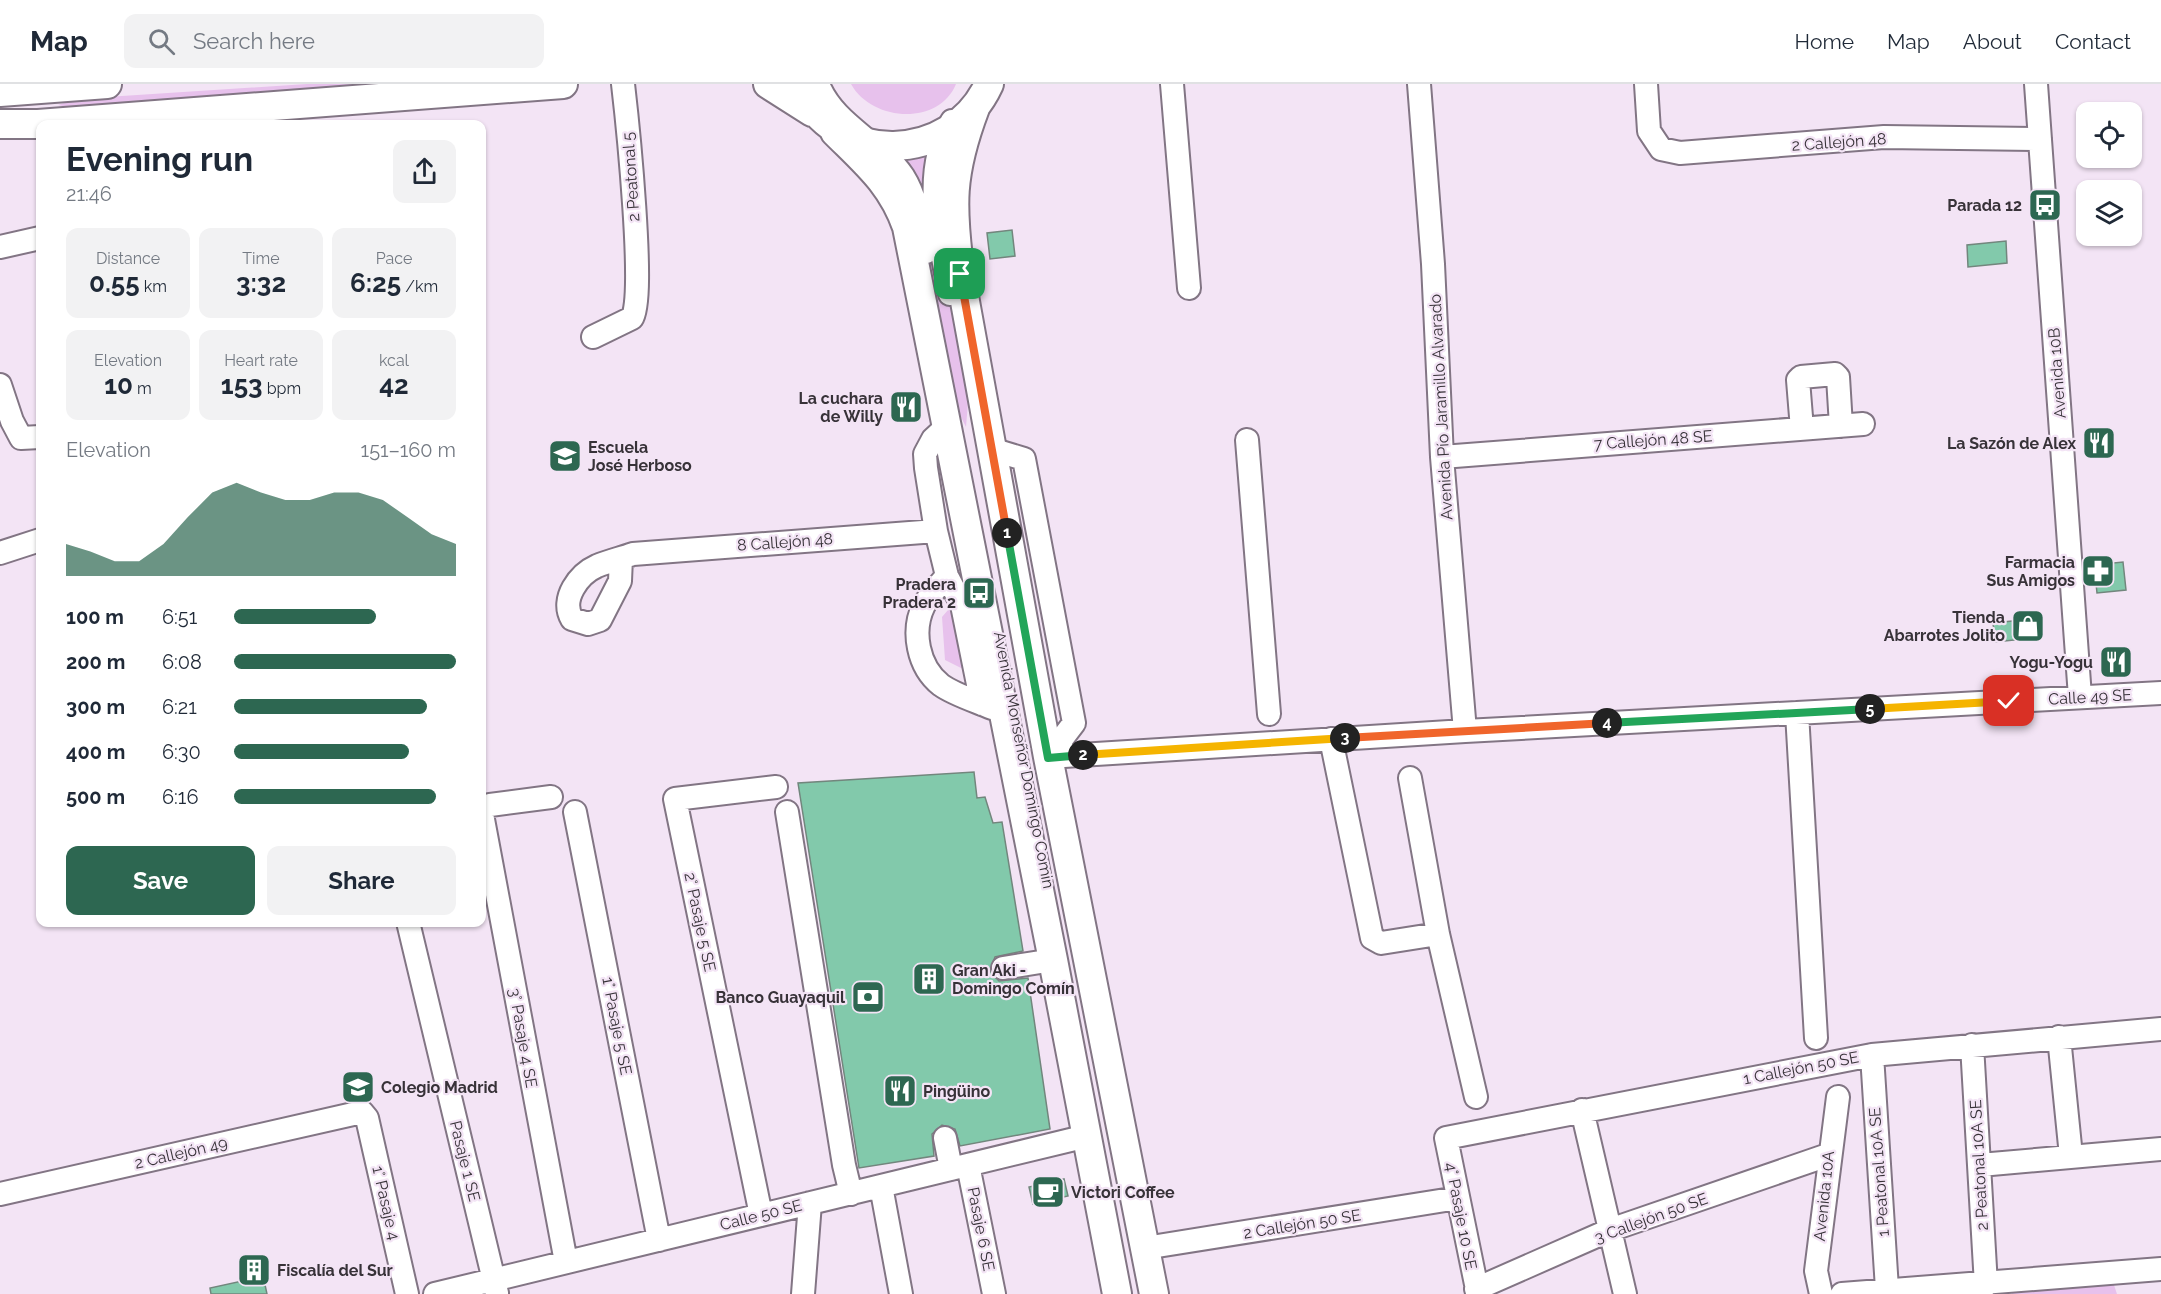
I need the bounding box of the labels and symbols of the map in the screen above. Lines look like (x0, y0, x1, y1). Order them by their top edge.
street label: 2 Callejón 48 (1791, 129, 1887, 155)
street label: 2 Peatonal 5 (618, 131, 644, 222)
bus stop icon: Parada 12 (2027, 187, 2063, 223)
place label: Parada 12 (1947, 196, 2022, 215)
pin (934, 248, 985, 299)
street label: Avenida Pío Jaramillo Alvarado (1426, 293, 1456, 521)
street label: Avenida 10B (2044, 327, 2070, 419)
place label: La cuchara de Willy (799, 389, 883, 426)
restaurant icon: La cuchara de Willy (888, 389, 924, 425)
restaurant icon: La Sazón de Alex (2081, 425, 2117, 461)
street label: 7 Callejón 48 SE (1593, 426, 1713, 454)
place label: La Sazón de Alex (1947, 434, 2076, 453)
school or university icon: Escuela José Herboso (547, 438, 583, 474)
place label: Escuela José Herboso (588, 438, 692, 475)
pin: 1 (992, 518, 1022, 548)
street label: 8 Callejón 48 (736, 529, 834, 555)
place label: Farmacia Sus Amigos (1987, 553, 2075, 590)
pharmacy icon: Farmacia Sus Amigos (2080, 553, 2116, 589)
place label: Pradera Pradera 2 (883, 575, 956, 612)
bus stop icon: Pradera Pradera 2 (961, 575, 997, 611)
place label: Tienda Abarrotes Jolito (1884, 608, 2005, 645)
shop icon: Tienda Abarrotes Jolito (2010, 608, 2046, 644)
street label: Avenida Monseñor Domingo Comin (990, 630, 1058, 890)
restaurant icon: Yogu-Yogu (2098, 644, 2134, 680)
place label: Yogu-Yogu (2010, 653, 2093, 672)
pin (1983, 675, 2034, 726)
street label: Calle 49 SE (2048, 685, 2132, 709)
pin: 5 (1855, 694, 1885, 724)
pin: 4 (1592, 708, 1622, 738)
pin: 3 (1330, 723, 1360, 753)
pin: 2 (1068, 740, 1098, 770)
street label: 2° Pasaje 5 SE (680, 871, 720, 974)
building icon: Gran Aki - Domingo Comín (911, 961, 947, 997)
place label: Gran Aki - Domingo Comín (952, 961, 1075, 998)
street label: 1° Pasaje 5 SE (598, 975, 636, 1077)
bank icon: Banco Guayaquil (850, 979, 886, 1015)
street label: 3° Pasaje 4 SE (505, 987, 541, 1090)
place label: Banco Guayaquil (715, 988, 846, 1007)
street label: 1 Callejón 50 SE (1742, 1047, 1861, 1089)
school or university icon: Colegio Madrid (340, 1069, 376, 1105)
restaurant icon: Pingüino (882, 1073, 918, 1109)
place label: Colegio Madrid (381, 1078, 498, 1097)
place label: Pingüino (923, 1082, 990, 1101)
street label: 2 Peatonal 10A SE (1966, 1099, 1992, 1231)
street label: 1 Peatonal 10A SE (1865, 1106, 1893, 1237)
street label: Pasaje 1 SE (446, 1119, 484, 1204)
street label: 2 Callejón 49 (133, 1133, 229, 1173)
street label: Avenida 10A (1810, 1150, 1838, 1242)
street label: 4° Pasaje 10 SE (1441, 1161, 1481, 1272)
street label: 1° Pasaje 4 (368, 1164, 404, 1242)
cafe icon: Victori Coffee (1030, 1174, 1066, 1210)
place label: Victori Coffee (1071, 1183, 1175, 1202)
street label: Pasaje 6 SE (964, 1185, 999, 1273)
street label: 3 Callejón 50 SE (1592, 1189, 1710, 1247)
street label: Calle 50 SE (718, 1196, 804, 1234)
street label: 2 Callejón 50 SE (1242, 1205, 1362, 1243)
building icon: Fiscalía del Sur (236, 1252, 272, 1288)
place label: Fiscalía del Sur (277, 1261, 393, 1280)

